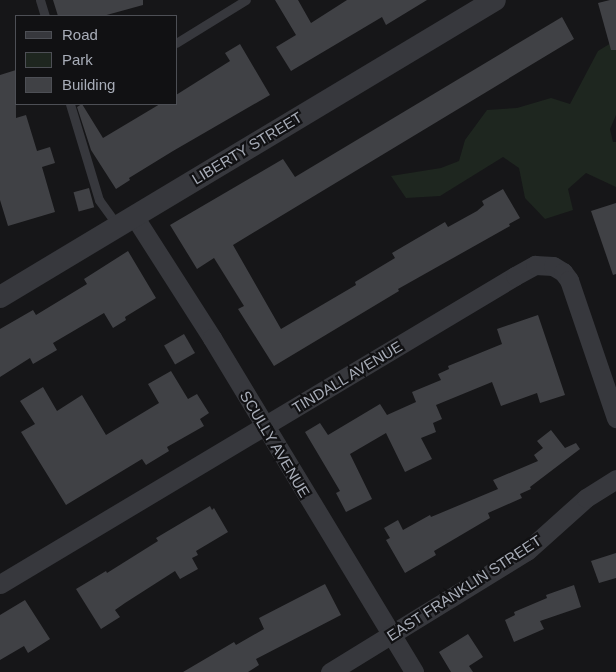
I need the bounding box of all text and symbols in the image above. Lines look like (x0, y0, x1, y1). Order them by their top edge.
legend (15, 15, 178, 105)
text: Road (62, 26, 98, 43)
text: Park (62, 51, 93, 68)
text: Building (62, 76, 115, 93)
street label: LIBERTY STREET (189, 108, 305, 188)
street label: TINDALL AVENUE (288, 337, 406, 417)
street label: SCULLY AVENUE (236, 387, 314, 501)
street label: EAST FRANKLIN STREET (383, 531, 545, 645)

